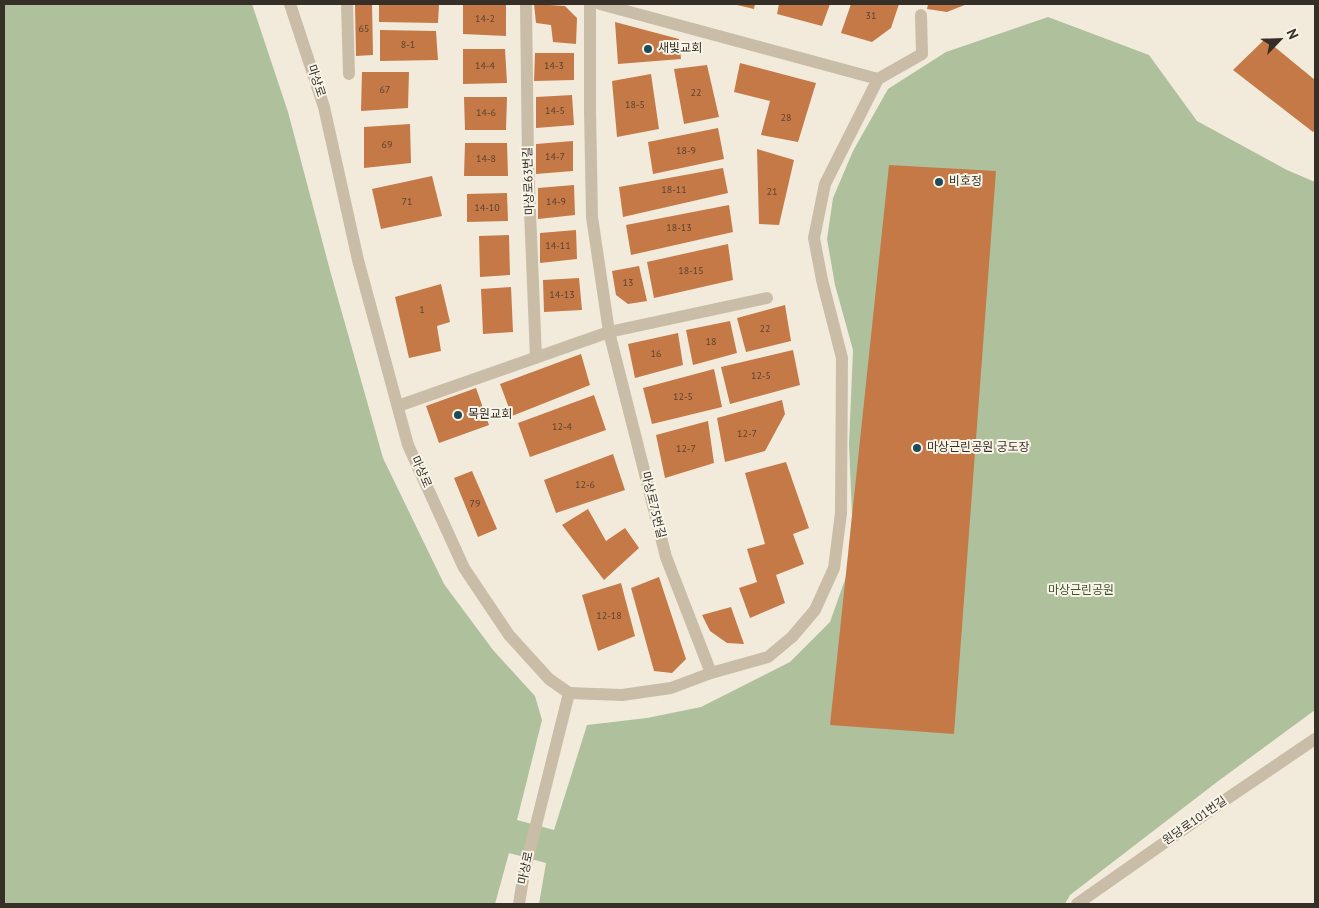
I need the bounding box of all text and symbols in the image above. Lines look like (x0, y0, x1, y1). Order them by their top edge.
house number: 31 (866, 10, 876, 22)
house number: 14-2 (475, 13, 495, 25)
north arrow (1254, 15, 1304, 65)
house number: 65 (359, 23, 369, 35)
text: N (1283, 26, 1303, 42)
house number: 8-1 (401, 39, 415, 51)
place label: 새빛교회 (658, 42, 702, 56)
marker: 새빛교회 (642, 43, 654, 55)
house number: 14-4 (475, 60, 495, 72)
house number: 14-3 (544, 60, 564, 72)
street label: 마상로 (304, 63, 328, 99)
house number: 67 (380, 84, 390, 96)
house number: 22 (691, 87, 701, 99)
house number: 18-5 (625, 99, 645, 111)
house number: 14-5 (545, 105, 565, 117)
house number: 14-6 (476, 107, 496, 119)
house number: 28 (781, 112, 791, 124)
house number: 69 (382, 139, 392, 151)
house number: 18-9 (676, 145, 696, 157)
street label: 마상로63번길 (521, 147, 537, 215)
house number: 14-7 (545, 151, 565, 163)
house number: 14-8 (476, 153, 496, 165)
place label: 비호정 (949, 175, 982, 189)
marker: 비호정 (933, 176, 945, 188)
house number: 18-11 (661, 184, 687, 196)
house number: 21 (767, 186, 777, 198)
house number: 71 (402, 196, 412, 208)
house number: 14-9 (546, 196, 566, 208)
house number: 14-10 (474, 202, 500, 214)
house number: 18-13 (666, 222, 692, 234)
house number: 14-11 (545, 240, 571, 252)
house number: 18-15 (678, 265, 704, 277)
house number: 13 (623, 277, 633, 289)
house number: 14-13 (549, 289, 575, 301)
house number: 1 (419, 304, 425, 316)
house number: 22 (760, 323, 770, 335)
house number: 18 (706, 336, 716, 348)
house number: 16 (651, 348, 661, 360)
house number: 12-5 (751, 370, 771, 382)
house number: 12-5 (673, 391, 693, 403)
place label: 목원교회 (468, 408, 512, 422)
marker: 목원교회 (452, 409, 464, 421)
house number: 12-4 (552, 421, 572, 433)
house number: 12-7 (737, 428, 757, 440)
place label: 마상근린공원 궁도장 (927, 441, 1030, 455)
marker: 마상근린공원 궁도장 (911, 442, 923, 454)
house number: 12-7 (676, 443, 696, 455)
street label: 마상로 (408, 454, 434, 490)
street label: 마상로75번길 (638, 470, 668, 540)
house number: 12-6 (575, 479, 595, 491)
house number: 79 (470, 498, 480, 510)
park label: 마상근린공원 (1048, 584, 1114, 598)
house number: 12-18 (596, 610, 622, 622)
street label: 원당로101번길 (1160, 794, 1230, 848)
street label: 마상로 (516, 850, 536, 886)

